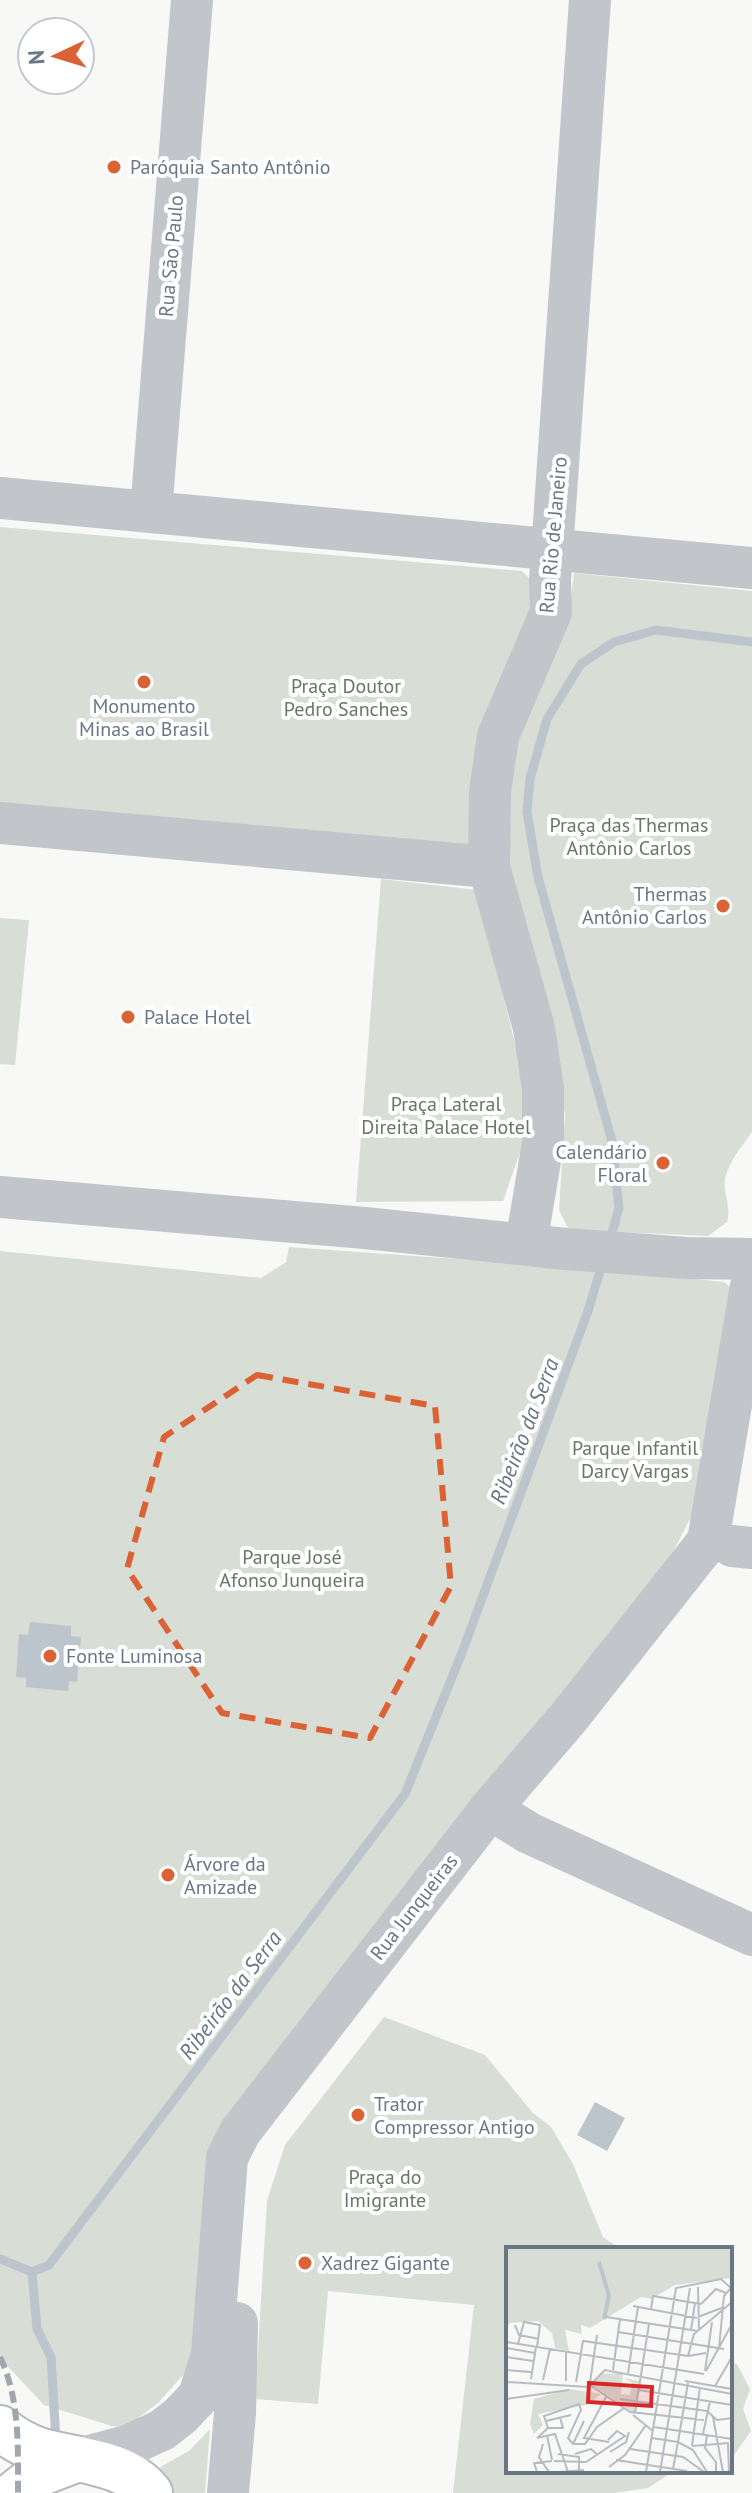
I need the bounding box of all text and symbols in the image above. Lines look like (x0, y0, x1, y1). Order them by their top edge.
north arrow (16, 16, 96, 96)
text: N (22, 49, 51, 66)
place label: Paróquia Santo Antônio (130, 154, 330, 180)
marker: Paróquia Santo Antônio (105, 158, 123, 176)
street label: Rua São Paulo (153, 194, 189, 318)
street label: Rua Rio de Janeiro (533, 456, 573, 614)
marker: Monumento Minas ao Brasil (135, 673, 153, 691)
park label: Praça Doutor Pedro Sanches (284, 673, 408, 722)
place label: Monumento Minas ao Brasil (79, 693, 209, 742)
park label: Praça das Thermas Antônio Carlos (550, 812, 708, 861)
place label: Thermas Antônio Carlos (582, 881, 707, 930)
marker: Thermas Antônio Carlos (714, 897, 732, 915)
place label: Palace Hotel (144, 1004, 251, 1030)
marker: Palace Hotel (119, 1008, 137, 1026)
park label: Praça Lateral Direita Palace Hotel (361, 1091, 531, 1140)
place label: Calendário Floral (556, 1139, 647, 1188)
marker: Calendário Floral (654, 1154, 672, 1172)
water label: Ribeirão da Serra (483, 1354, 565, 1508)
park label: Parque Infantil Darcy Vargas (572, 1435, 698, 1484)
park label: Parque José Afonso Junqueira (219, 1544, 365, 1593)
place label: Fonte Luminosa (66, 1643, 202, 1669)
marker: Fonte Luminosa (41, 1647, 59, 1665)
street label: Rua Junqueiras (365, 1849, 463, 1965)
place label: Árvore da Amizade (184, 1851, 266, 1900)
marker: Árvore da Amizade (159, 1866, 177, 1884)
water label: Ribeirão da Serra (172, 1925, 288, 2065)
place label: Trator Compressor Antigo (374, 2091, 535, 2140)
marker: Trator Compressor Antigo (349, 2106, 367, 2124)
park label: Praça do Imigrante (344, 2164, 426, 2213)
inset map (506, 2247, 732, 2473)
place label: Xadrez Gigante (321, 2250, 450, 2276)
marker: Xadrez Gigante (296, 2254, 314, 2272)

